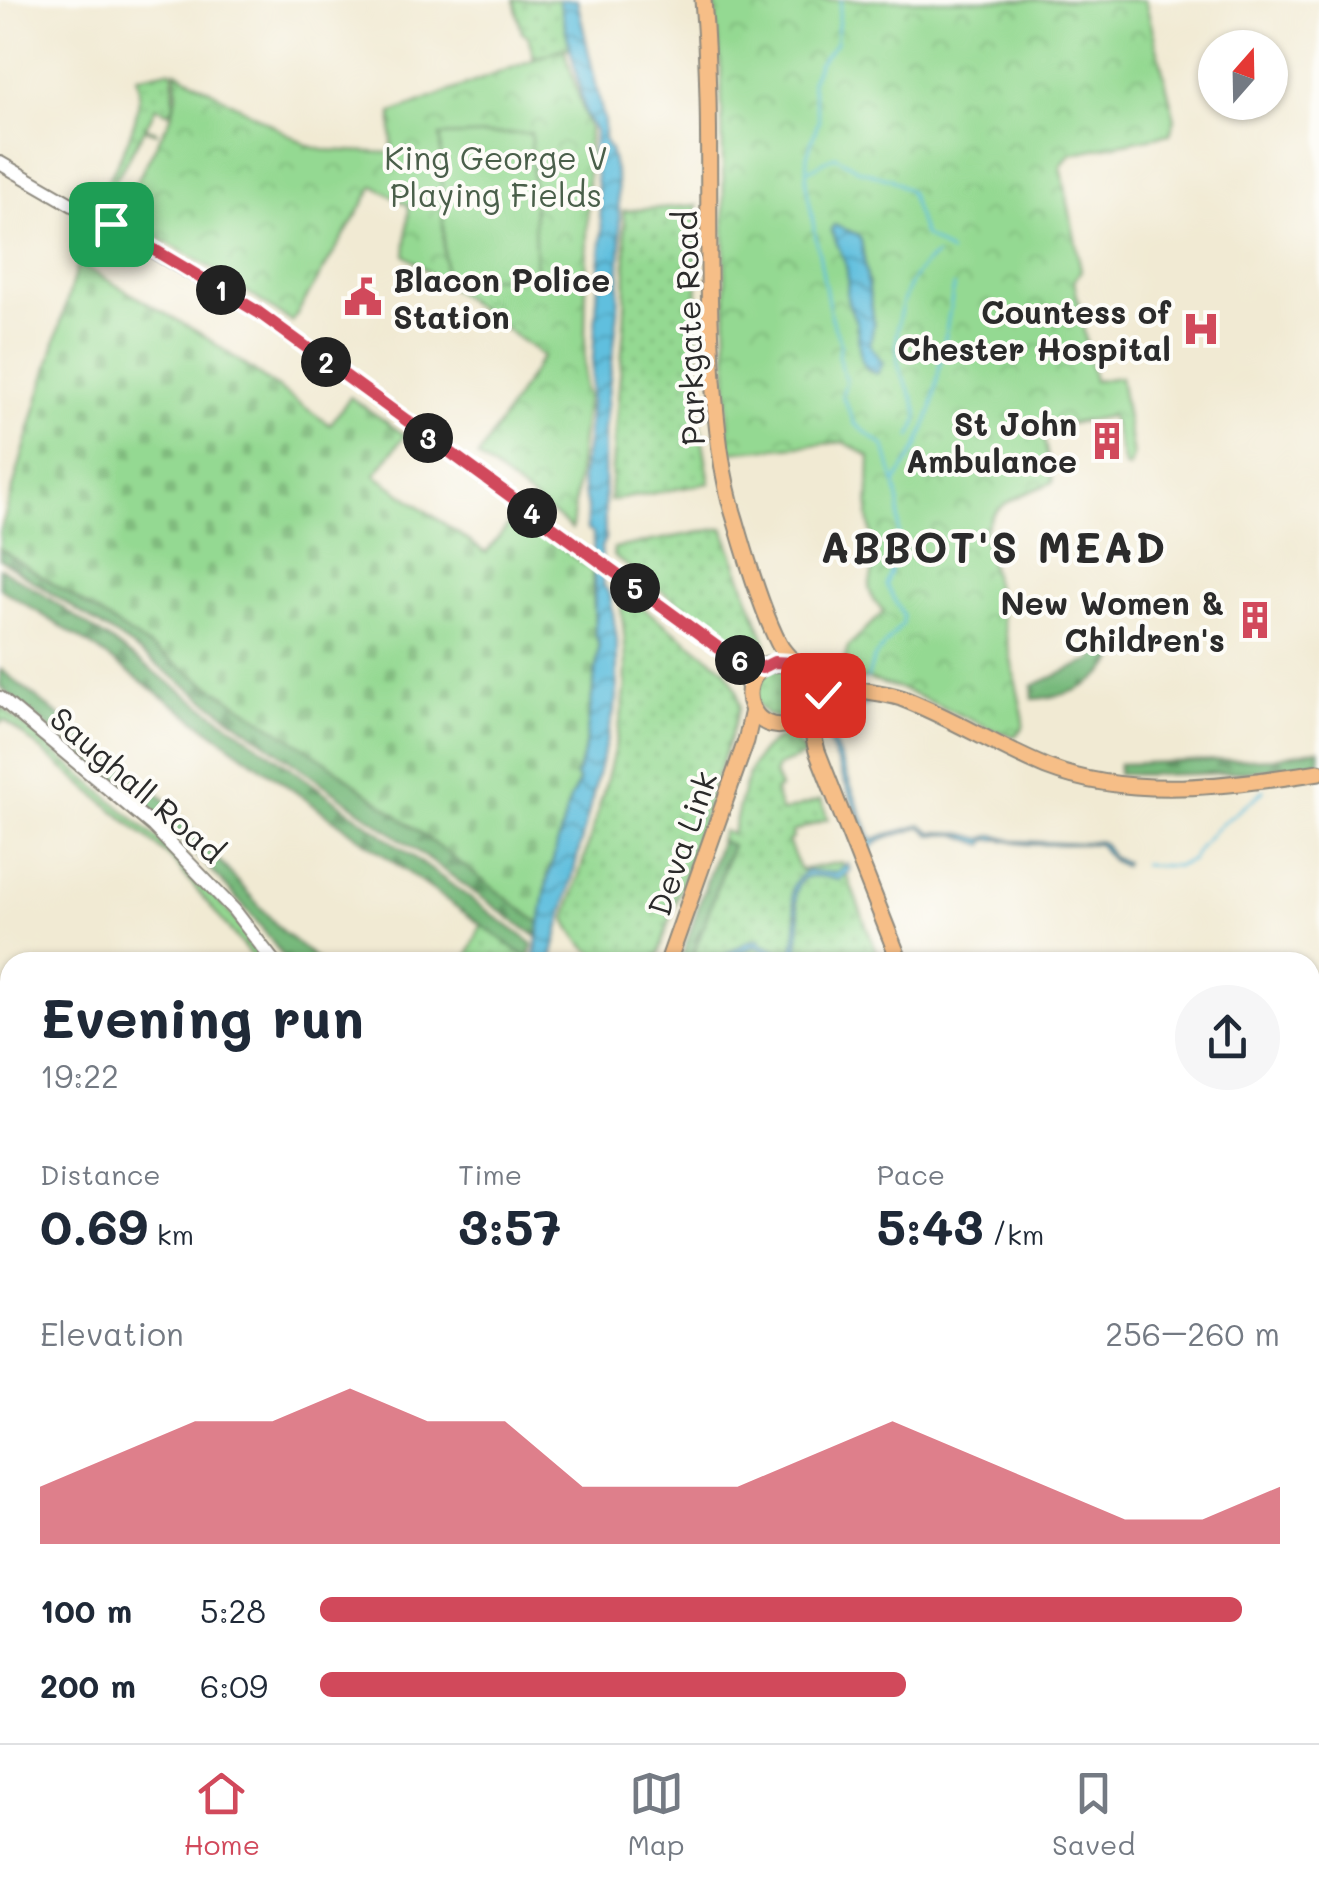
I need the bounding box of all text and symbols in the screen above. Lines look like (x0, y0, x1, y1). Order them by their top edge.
north arrow (1198, 30, 1288, 120)
map controls (1198, 30, 1288, 120)
park label: King George V Playing Fields (384, 136, 608, 216)
pin (69, 182, 154, 267)
icon: arrive (84, 197, 139, 252)
street label: Parkgate Road (663, 210, 713, 446)
place label: Blacon Police Station (393, 258, 610, 337)
pin: 1 (196, 265, 246, 315)
text: 1 (215, 272, 227, 308)
public building icon: Blacon Police Station (342, 276, 384, 318)
place label: Countess of Chester Hospital (897, 290, 1172, 369)
hospital icon: Countess of Chester Hospital (1180, 308, 1222, 350)
pin: 2 (301, 337, 351, 387)
text: 2 (318, 344, 334, 380)
place label: St John Ambulance (906, 402, 1077, 481)
pin: 3 (403, 413, 453, 463)
text: 3 (420, 420, 436, 456)
building icon: St John Ambulance (1086, 420, 1128, 462)
pin: 4 (507, 488, 557, 538)
text: 4 (523, 495, 541, 531)
district label: ABBOT'S MEAD (820, 519, 1168, 574)
pin: 5 (610, 563, 660, 613)
text: 5 (627, 570, 643, 606)
place label: New Women & Children's (1000, 581, 1225, 660)
building icon: New Women & Children's (1234, 599, 1276, 641)
pin: 6 (715, 635, 765, 685)
text: 6 (732, 642, 748, 678)
pin (781, 653, 866, 738)
icon: check (796, 668, 851, 723)
street label: Saughall Road (42, 697, 234, 871)
street label: Deva Link (637, 765, 725, 921)
text: Evening run (40, 980, 364, 1052)
button: share (1175, 985, 1280, 1090)
text: 19:22 (40, 1054, 119, 1096)
text: Distance (40, 1156, 161, 1192)
text: Time (458, 1156, 522, 1192)
text: Pace (877, 1156, 945, 1192)
text: 0.69 (40, 1192, 148, 1258)
text: 3:57 (458, 1192, 561, 1258)
text: 5:43 (877, 1192, 983, 1258)
text: km (148, 1216, 194, 1252)
text: /km (983, 1216, 1044, 1252)
text: Elevation (40, 1312, 184, 1354)
text: 256–260 m (1105, 1312, 1280, 1354)
text: 100 m (40, 1589, 132, 1631)
text: 5:28 (200, 1589, 266, 1631)
text: 200 m (40, 1664, 136, 1706)
text: 6:09 (200, 1664, 268, 1706)
tab: Home (184, 1766, 260, 1862)
tab: Map (628, 1766, 685, 1862)
tab: Saved (1052, 1766, 1135, 1862)

